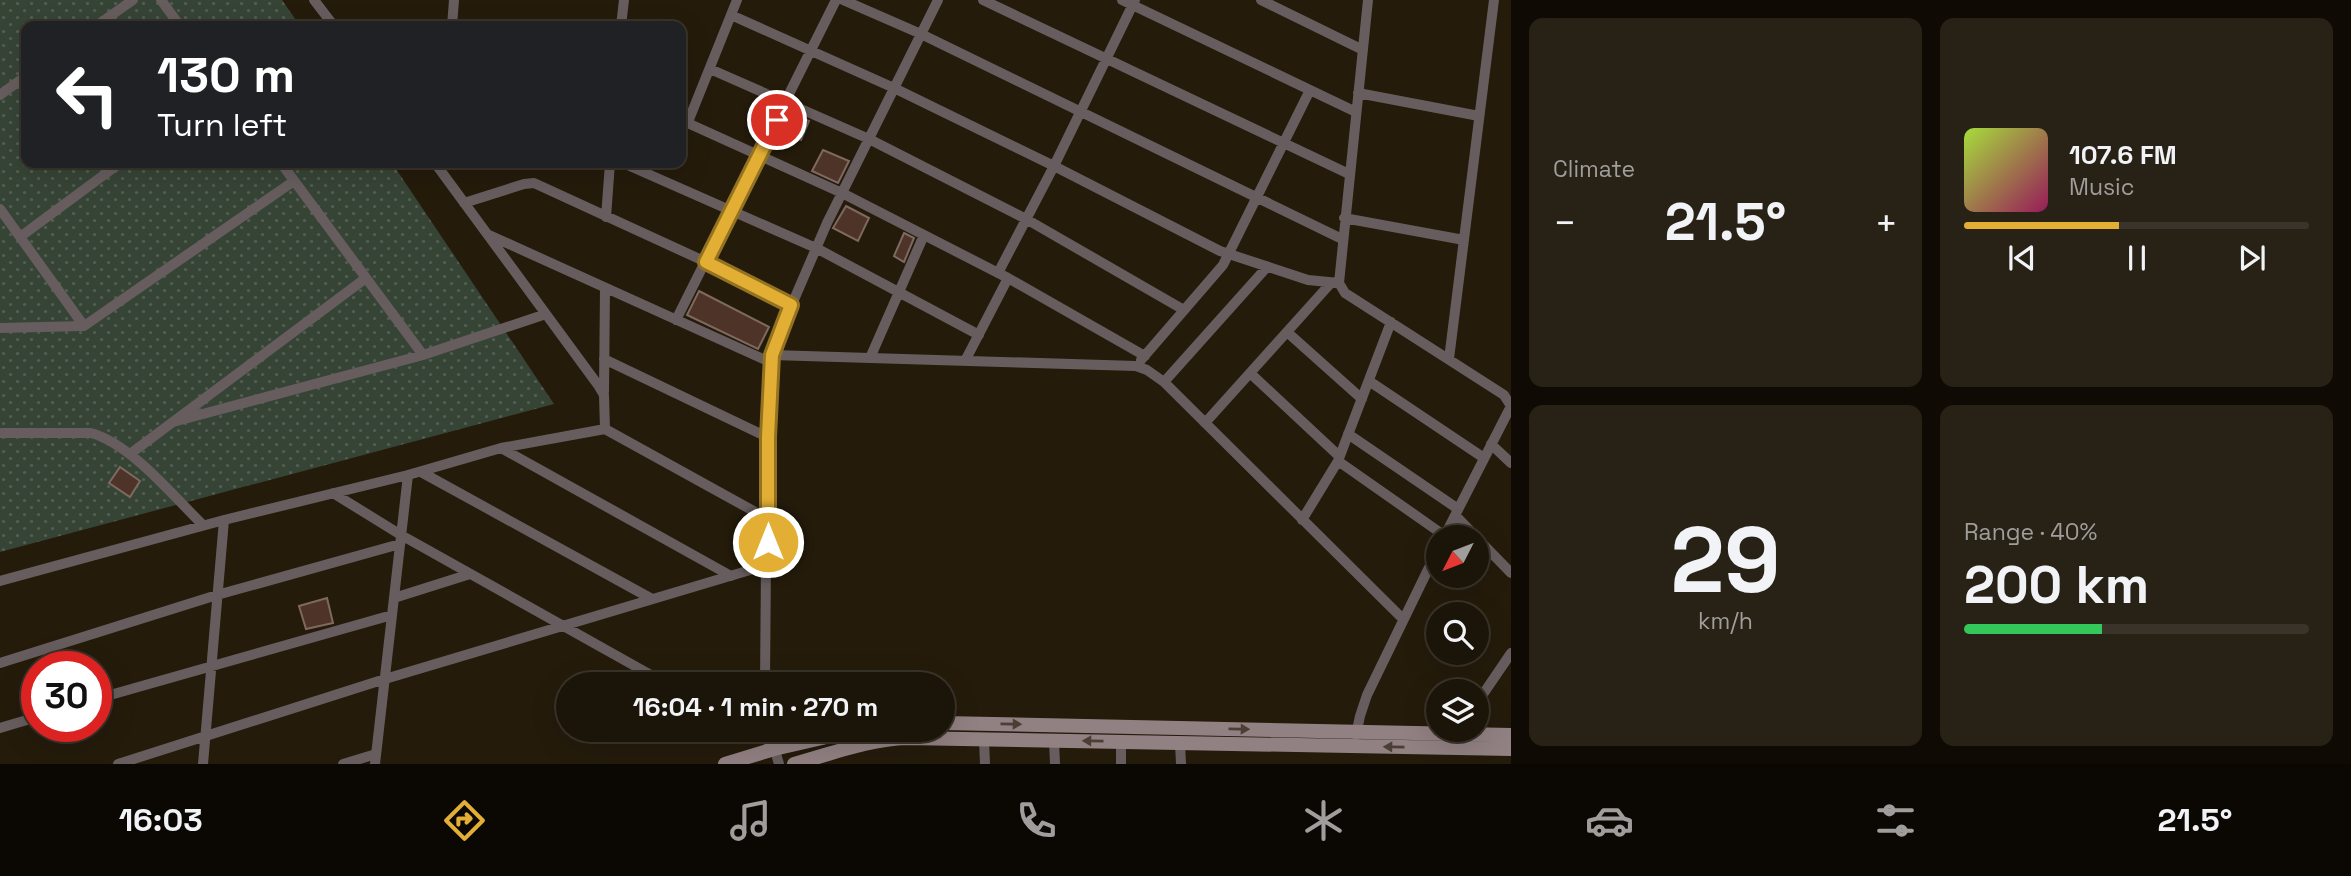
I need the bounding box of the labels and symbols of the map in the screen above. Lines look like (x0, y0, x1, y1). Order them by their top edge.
pin (747, 90, 807, 150)
position arrow (731, 505, 805, 579)
north arrow (1426, 525, 1489, 588)
speed limit sign: 30 (21, 651, 112, 742)
one-way arrow (1001, 718, 1023, 730)
one-way arrow (1228, 723, 1250, 734)
one-way arrow (1082, 736, 1104, 747)
one-way arrow (1383, 741, 1405, 753)

